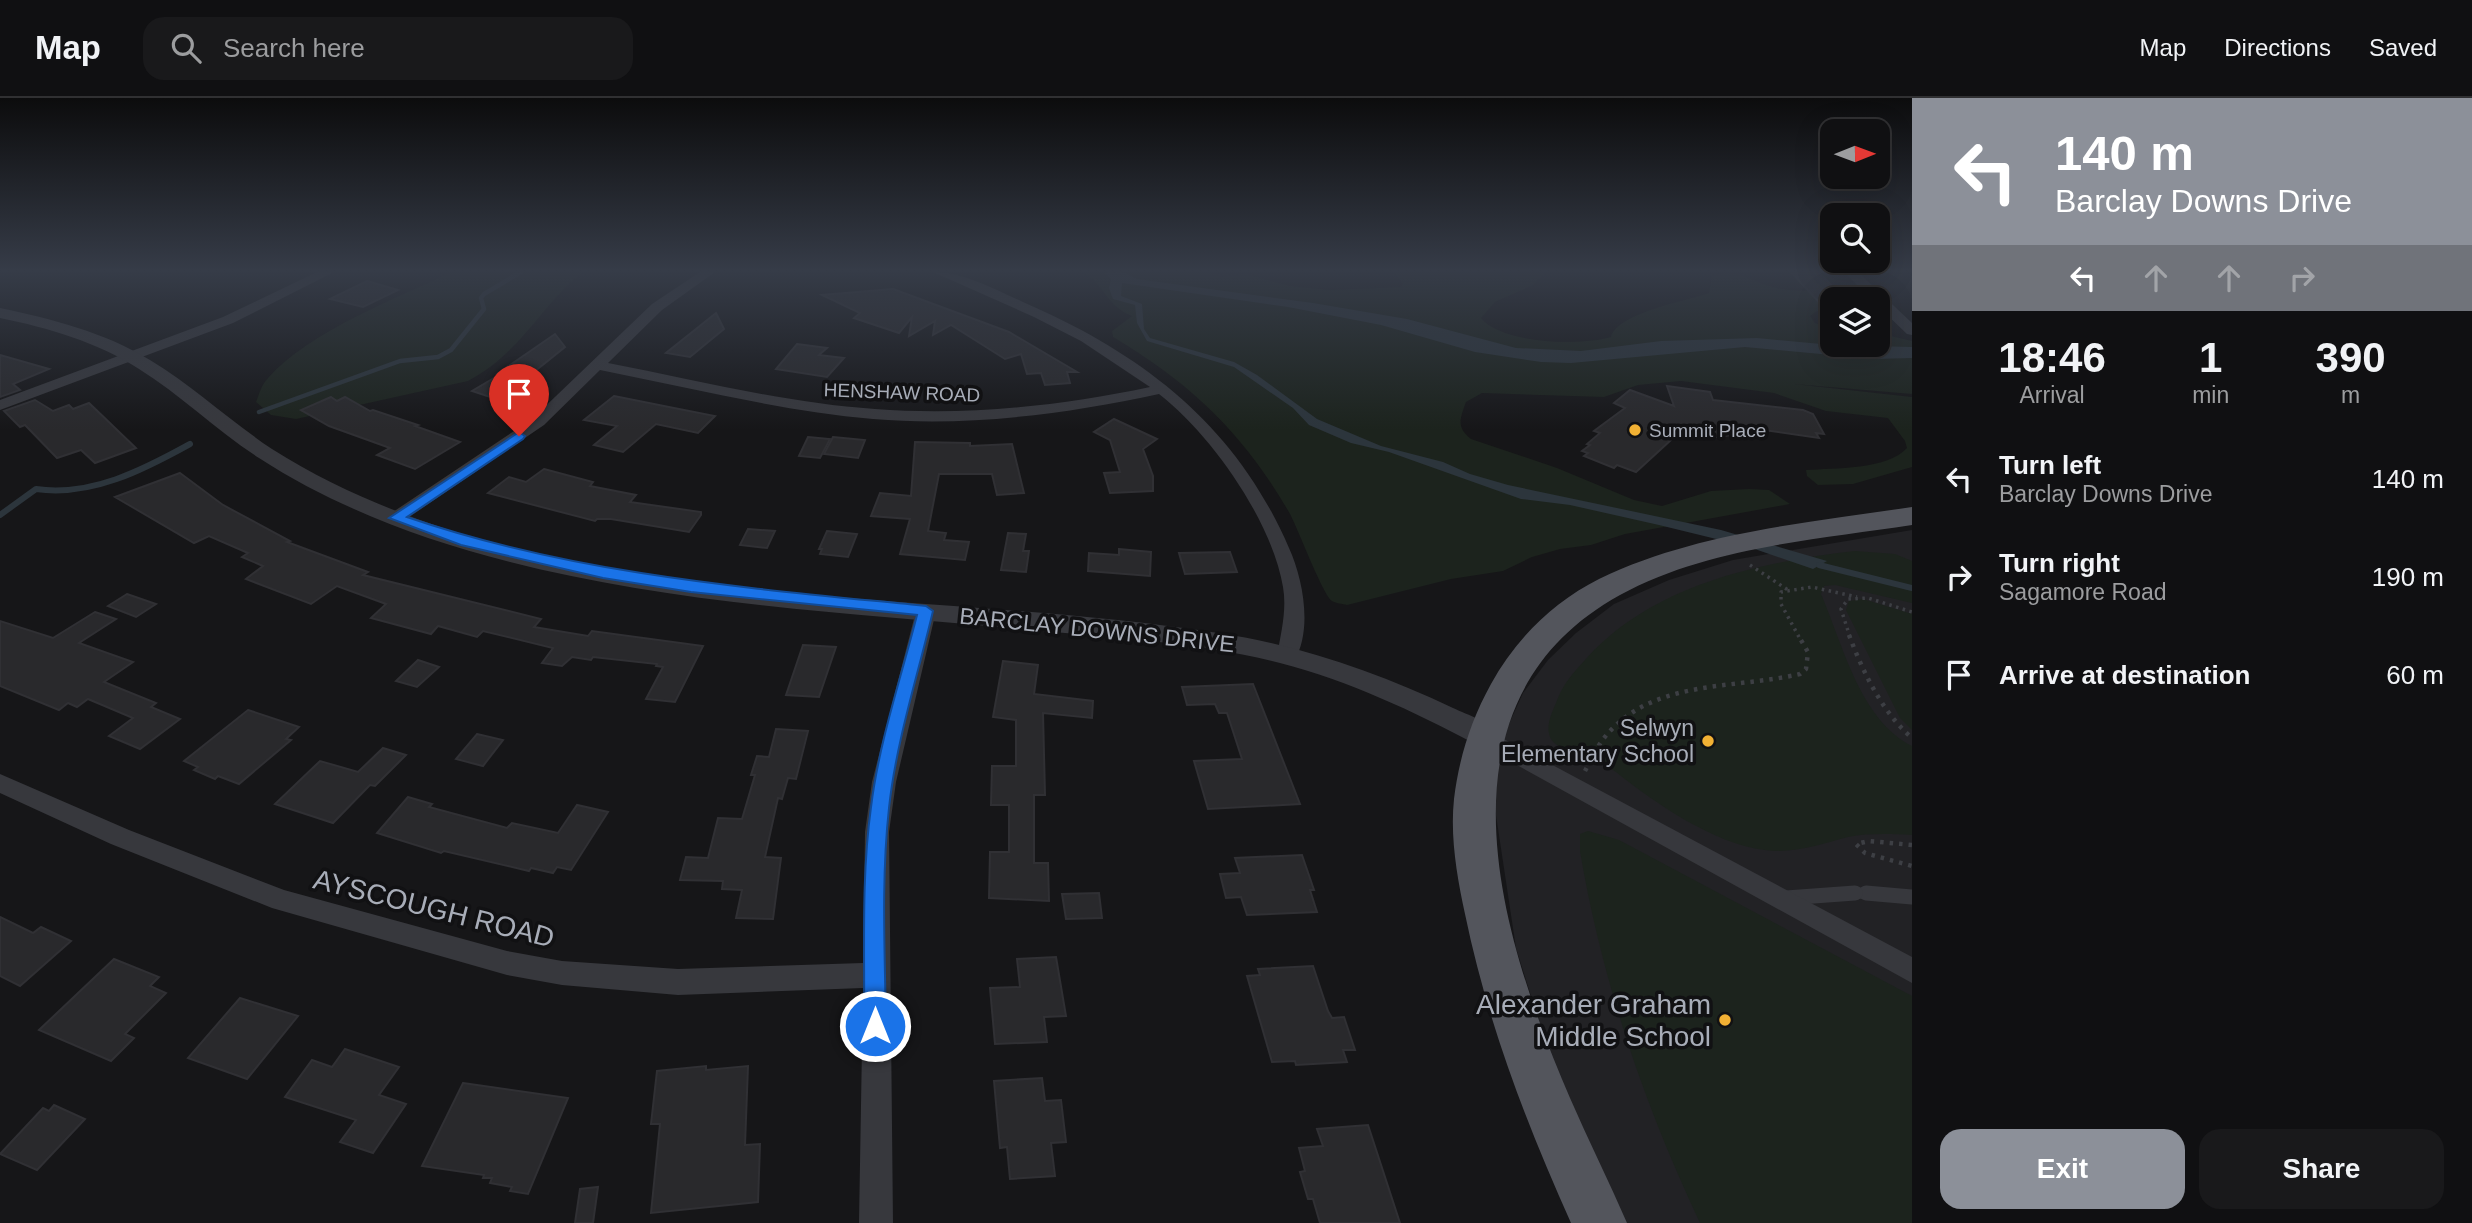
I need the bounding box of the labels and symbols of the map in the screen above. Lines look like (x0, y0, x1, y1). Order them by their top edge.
north arrow (1820, 119, 1890, 189)
pin (489, 364, 549, 436)
street label: HENSHAW ROAD (823, 379, 981, 406)
place label: Summit Place (1649, 420, 1766, 441)
marker: Summit Place (1627, 422, 1643, 438)
street label: BARCLAY DOWNS DRIVE (958, 603, 1236, 657)
place label: Selwyn Elementary School (1501, 715, 1694, 767)
marker: Selwyn Elementary School (1700, 733, 1716, 749)
street label: AYSCOUGH ROAD (310, 864, 557, 953)
position arrow (838, 989, 912, 1063)
place label: Alexander Graham Middle School (1476, 989, 1711, 1052)
marker: Alexander Graham Middle School (1717, 1012, 1733, 1028)

